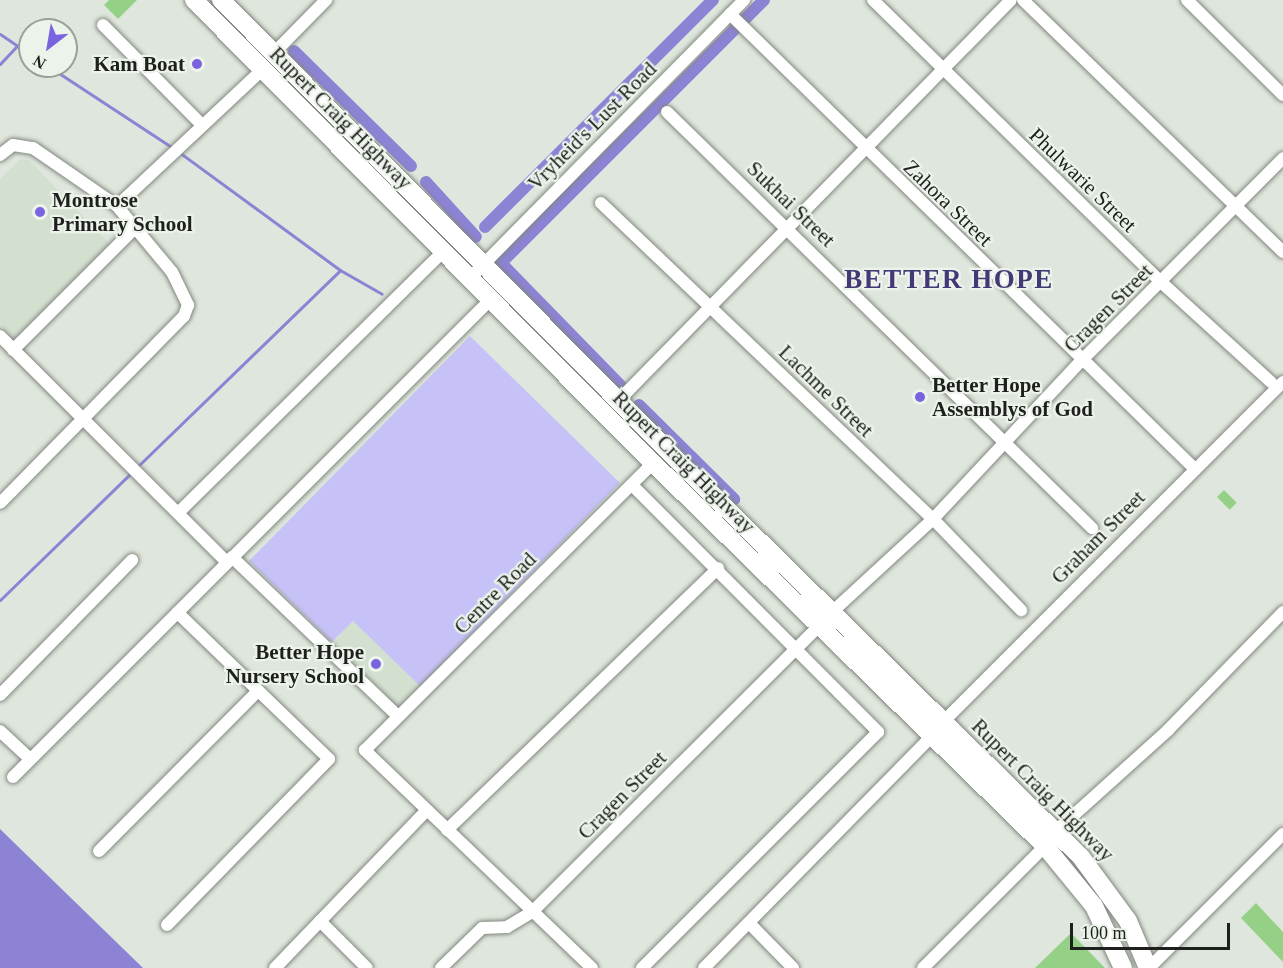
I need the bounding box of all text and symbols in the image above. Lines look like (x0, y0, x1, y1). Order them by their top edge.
north arrow (18, 18, 78, 78)
street label: Rupert Craig Highway (264, 41, 418, 195)
place label: Kam Boat (93, 51, 185, 77)
text: N (30, 52, 49, 72)
street label: Vryheid's Lust Road (522, 56, 662, 196)
marker: Kam Boat (190, 57, 204, 71)
street label: Phulwarie Street (1024, 123, 1142, 237)
street label: Zahora Street (898, 154, 998, 252)
street label: Sukhai Street (742, 156, 840, 252)
place label: Montrose Primary School (52, 187, 193, 237)
marker: Montrose Primary School (33, 205, 47, 219)
street label: Cragen Street (1058, 258, 1158, 358)
district label: BETTER HOPE (844, 264, 1054, 296)
street label: Lachme Street (773, 340, 879, 442)
place label: Better Hope Assemblys of God (932, 372, 1093, 422)
street label: Rupert Craig Highway (607, 385, 761, 539)
marker: Better Hope Assemblys of God (913, 390, 927, 404)
street label: Graham Street (1046, 485, 1150, 589)
street label: Centre Road (449, 547, 541, 639)
place label: Better Hope Nursery School (226, 639, 364, 689)
marker: Better Hope Nursery School (369, 657, 383, 671)
street label: Rupert Craig Highway (966, 713, 1120, 867)
street label: Cragen Street (572, 745, 672, 845)
scale bar (1073, 911, 1234, 949)
text: 100 m (1081, 923, 1127, 943)

